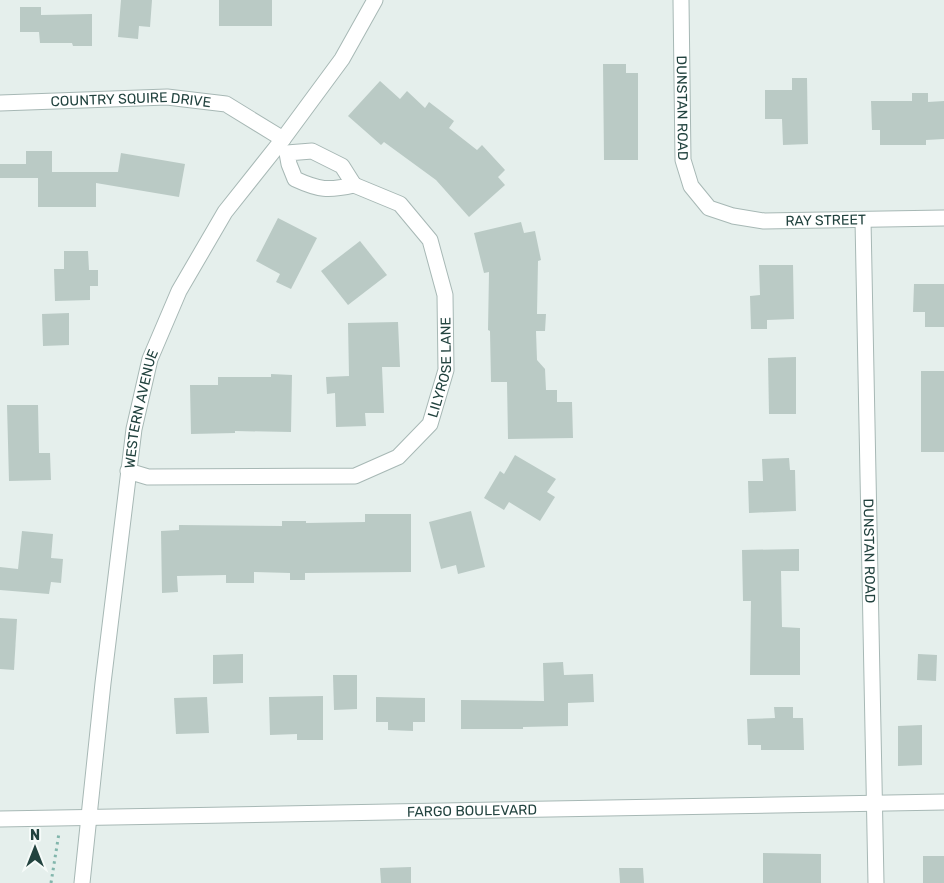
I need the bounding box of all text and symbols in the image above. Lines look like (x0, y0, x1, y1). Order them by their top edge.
street label: DUNSTAN ROAD (673, 55, 691, 161)
street label: COUNTRY SQUIRE DRIVE (50, 89, 212, 111)
street label: RAY STREET (785, 211, 866, 230)
street label: LILYROSE LANE (424, 317, 455, 420)
street label: WESTERN AVENUE (121, 347, 162, 469)
street label: DUNSTAN ROAD (859, 498, 879, 604)
street label: FARGO BOULEVARD (407, 801, 537, 821)
north arrow (10, 823, 60, 873)
text: N (30, 827, 40, 844)

